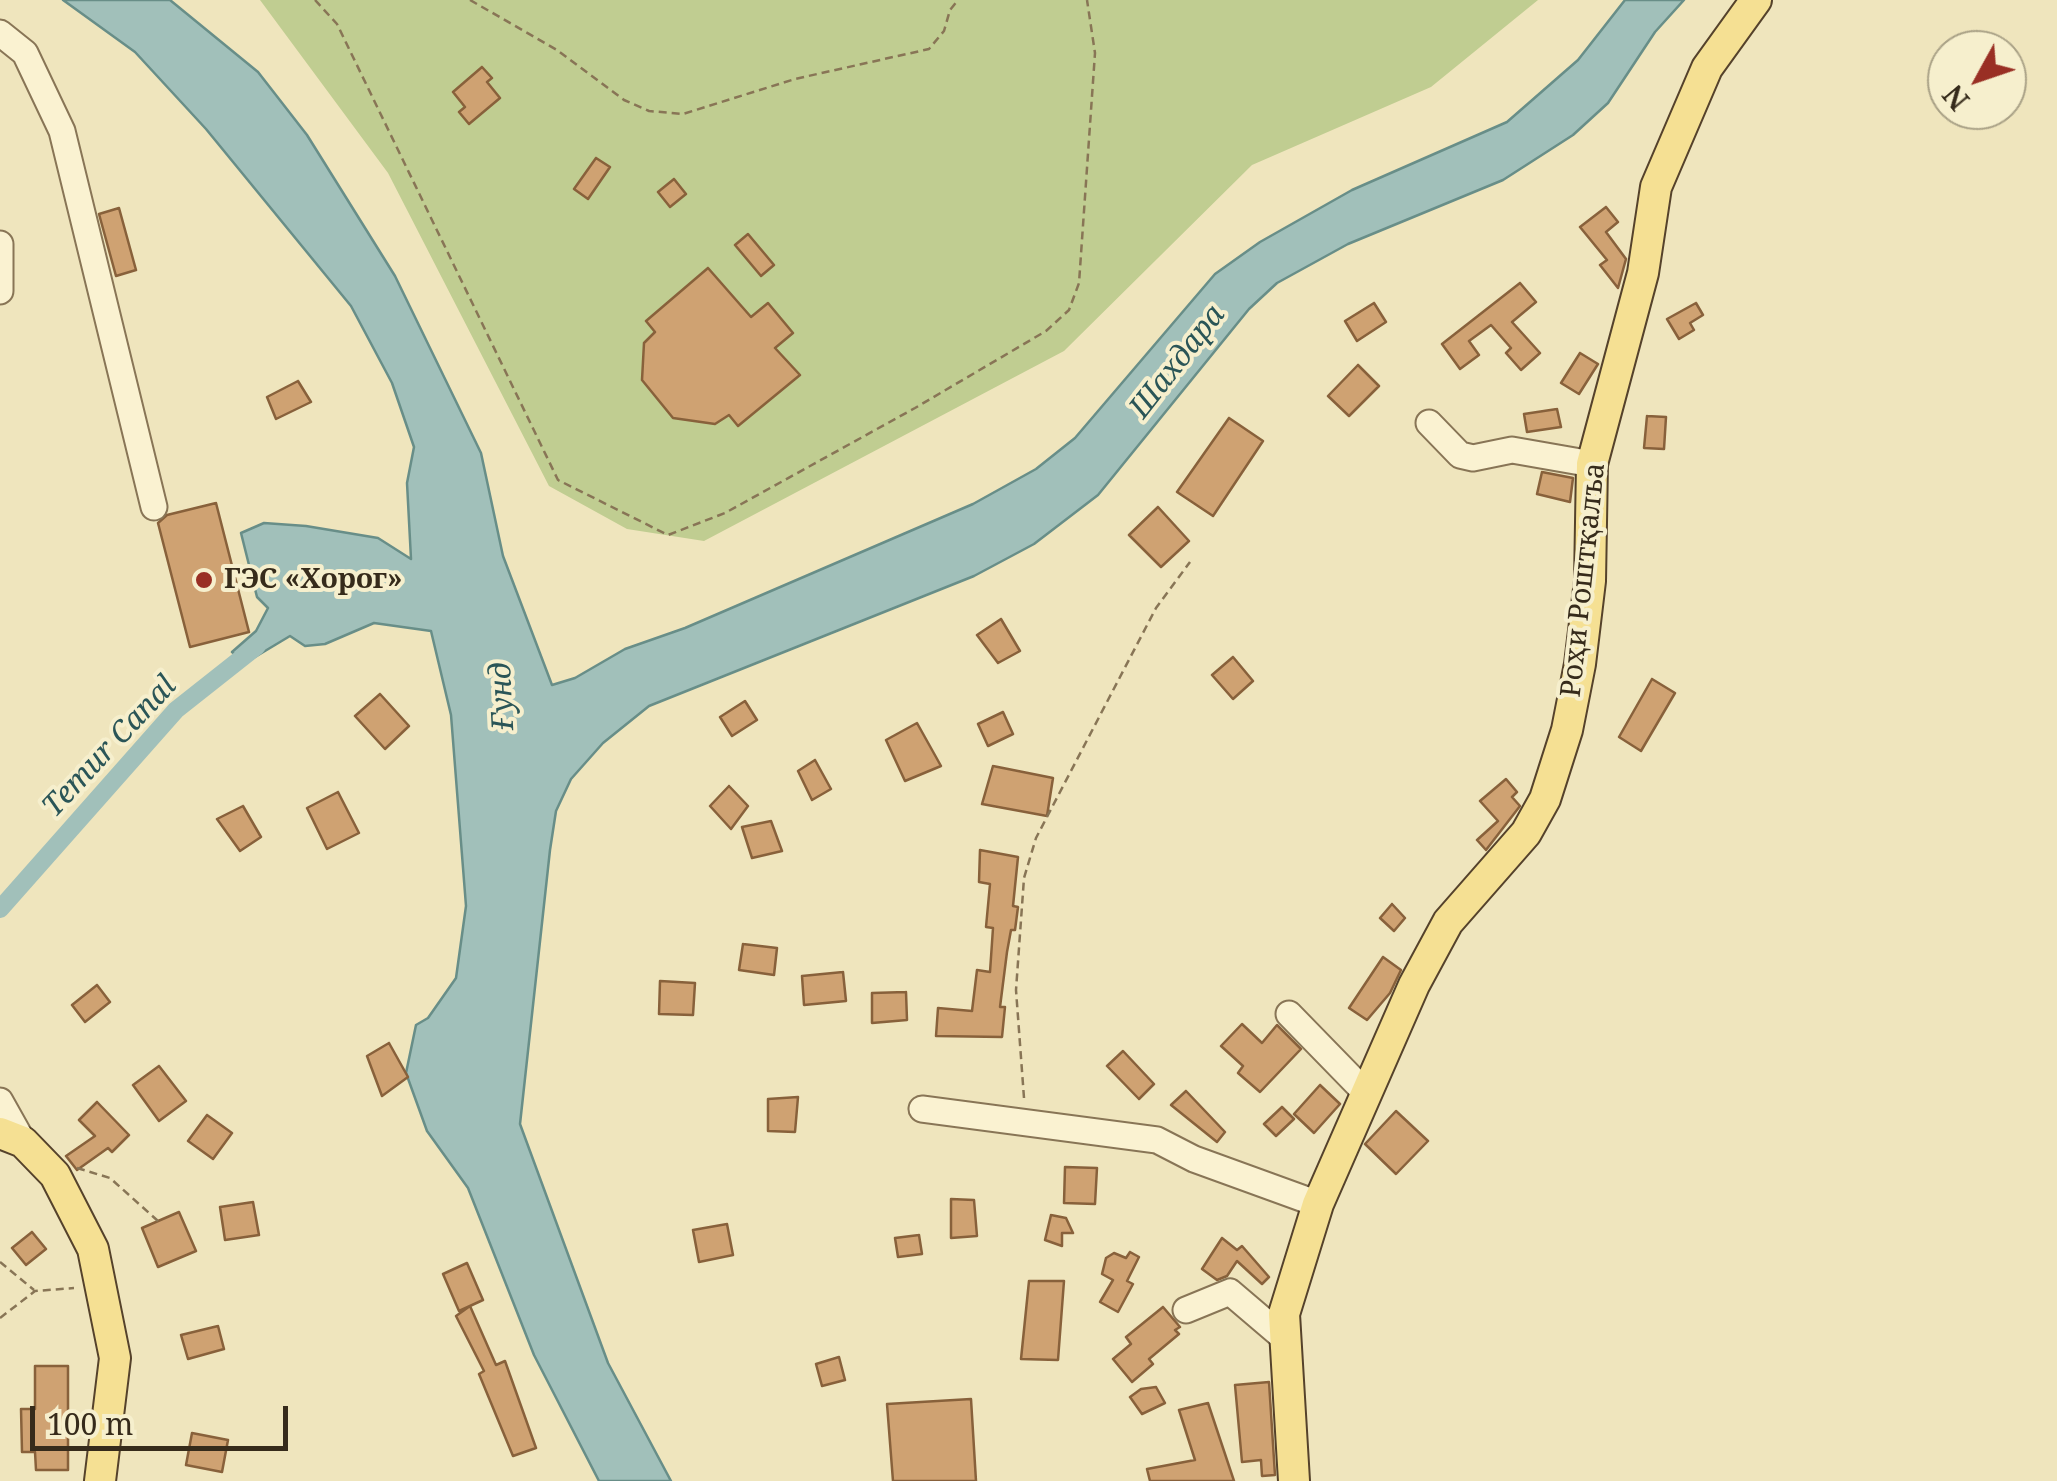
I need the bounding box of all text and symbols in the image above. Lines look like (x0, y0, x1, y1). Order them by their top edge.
north arrow (1927, 30, 2027, 130)
text: N (1934, 77, 1977, 119)
water label: Шахдара (1123, 298, 1233, 426)
street label: Роҳи Роштқалъа (1555, 461, 1613, 699)
place label: ГЭС «Хорог» (224, 563, 402, 597)
marker: ГЭС «Хорог» (193, 569, 215, 591)
water label: Ғунд (483, 661, 523, 731)
water label: Temur Canal (36, 669, 184, 825)
scale bar (35, 1386, 292, 1448)
text: 100 m (47, 1403, 133, 1444)

